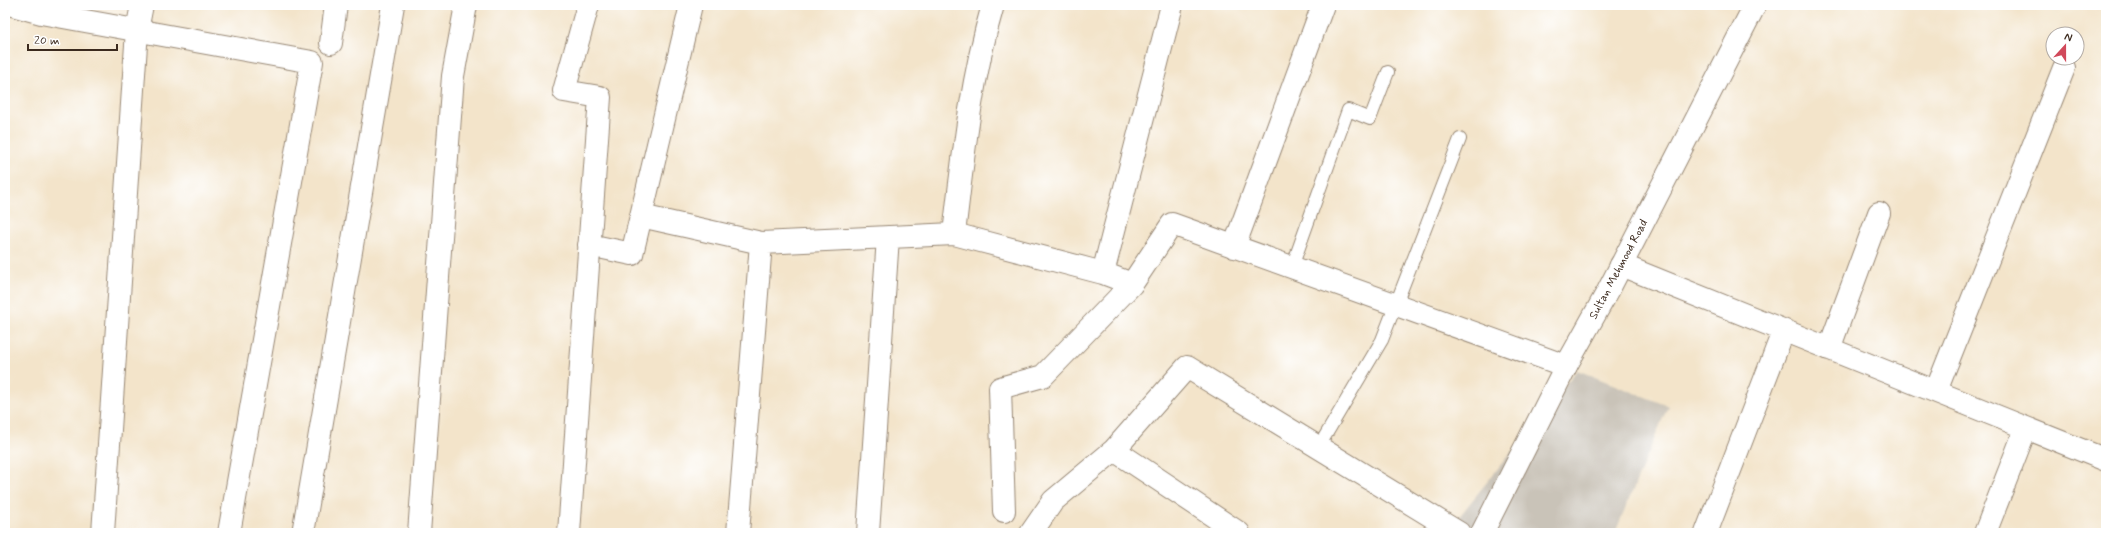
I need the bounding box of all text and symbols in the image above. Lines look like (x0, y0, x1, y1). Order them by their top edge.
scale bar (28, 26, 117, 52)
north arrow (2045, 26, 2085, 66)
text: N (2062, 30, 2074, 45)
text: 20 m (34, 33, 60, 49)
street label: Sultan Mehmood Road (1586, 217, 1652, 322)

